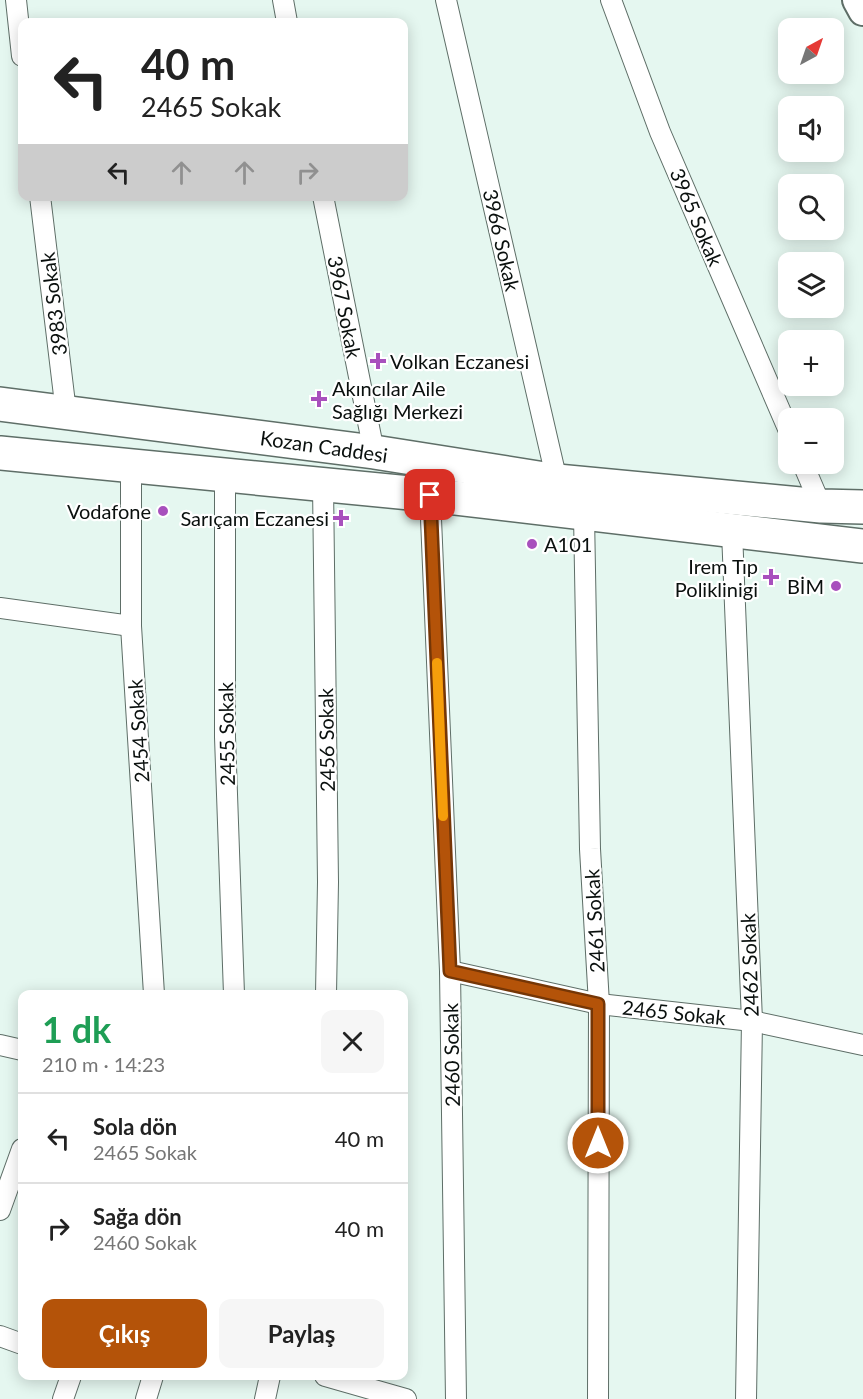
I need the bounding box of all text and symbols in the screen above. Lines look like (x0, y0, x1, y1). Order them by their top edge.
north arrow (778, 18, 844, 84)
map controls (778, 18, 844, 474)
text: 40 m (141, 39, 235, 89)
icon: left (42, 42, 120, 120)
text: 2465 Sokak (141, 90, 281, 123)
button: sound (778, 96, 844, 162)
icon: left (102, 156, 135, 189)
icon: ahead (165, 156, 198, 189)
icon: ahead (228, 156, 261, 189)
icon: right (291, 156, 324, 189)
street label: 3965 Sokak (666, 164, 729, 270)
button: search (778, 174, 844, 240)
street label: 3966 Sokak (479, 187, 526, 294)
street label: 3983 Sokak (35, 250, 71, 357)
button: layers (778, 252, 844, 318)
street label: 3967 Sokak (323, 254, 367, 361)
button: + (778, 330, 844, 396)
place label: Volkan Eczanesi (390, 349, 529, 373)
marker: Volkan Eczanesi (371, 354, 385, 368)
place label: Akıncılar Aile Sağlığı Merkezi (332, 376, 463, 423)
marker: Akıncılar Aile Sağlığı Merkezi (310, 390, 328, 408)
button: − (778, 408, 844, 474)
street label: Kozan Caddesi (259, 425, 389, 467)
pin (404, 469, 455, 520)
icon: arrive (413, 478, 446, 511)
place label: Vodafone (67, 499, 151, 523)
marker: Vodafone (156, 504, 170, 518)
place label: Sarıçam Eczanesi (180, 506, 329, 530)
marker: Sarıçam Eczanesi (334, 511, 348, 525)
place label: A101 (544, 532, 592, 556)
marker: A101 (525, 537, 539, 551)
place label: Irem Tıp Poliklinigi (675, 554, 758, 601)
marker: Irem Tıp Poliklinigi (762, 568, 780, 586)
place label: BİM (787, 574, 824, 598)
marker: BİM (829, 579, 843, 593)
street label: 2454 Sokak (122, 678, 154, 784)
street label: 2455 Sokak (213, 681, 239, 786)
street label: 2456 Sokak (313, 687, 339, 792)
street label: 2461 Sokak (579, 868, 609, 974)
street label: 2462 Sokak (735, 912, 763, 1017)
street label: 2465 Sokak (621, 995, 728, 1029)
street label: 2460 Sokak (438, 1002, 464, 1107)
text: 1 dk (42, 1007, 111, 1051)
button: close (321, 1010, 384, 1073)
text: 210 m · 14:23 (42, 1052, 165, 1076)
position arrow (566, 1111, 630, 1175)
text: Sola dön (93, 1113, 177, 1140)
icon: left (42, 1122, 75, 1155)
text: 40 m (335, 1125, 384, 1152)
text: 2465 Sokak (93, 1140, 197, 1164)
text: Sağa dön (93, 1203, 182, 1230)
icon: right (42, 1212, 75, 1245)
text: 40 m (335, 1215, 384, 1242)
text: 2460 Sokak (93, 1230, 197, 1254)
button: Çıkış (42, 1299, 207, 1368)
button: Paylaş (219, 1299, 384, 1368)

